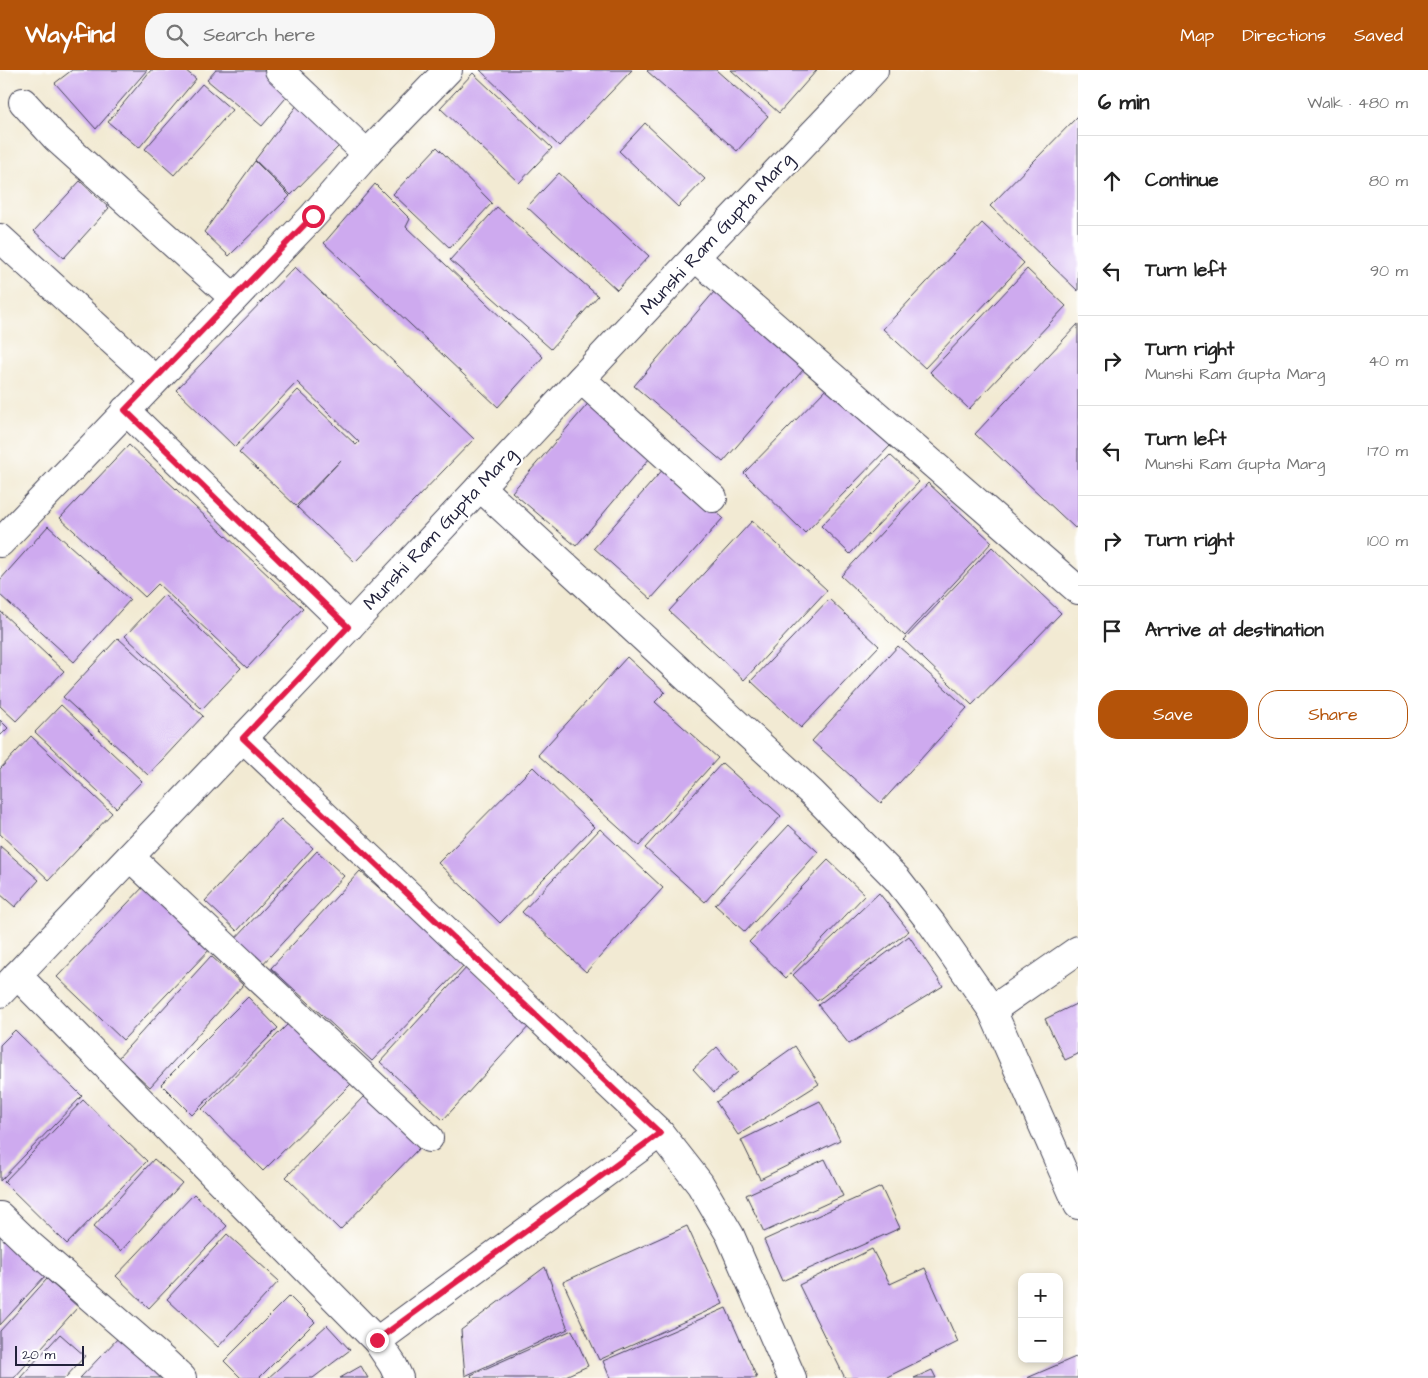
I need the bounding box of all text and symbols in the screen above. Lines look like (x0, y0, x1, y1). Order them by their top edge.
search box (145, 13, 495, 58)
text: Wayfind (25, 18, 115, 52)
icon: search (163, 21, 191, 49)
text: Search here (203, 22, 315, 49)
text: Map (1180, 23, 1214, 48)
text: Directions (1242, 23, 1326, 48)
text: Saved (1354, 23, 1403, 48)
text: 6 min (1098, 88, 1150, 117)
text: Walk · 480 m (1307, 92, 1408, 114)
street label: Munshi Ram Gupta Marg (634, 146, 801, 322)
icon: ahead (1098, 167, 1126, 195)
text: Continue (1145, 167, 1219, 194)
text: 80 m (1369, 170, 1408, 192)
route start (302, 205, 325, 228)
icon: left (1098, 257, 1126, 285)
text: Turn left (1145, 257, 1226, 284)
text: 90 m (1370, 260, 1408, 282)
text: Turn right (1145, 336, 1234, 363)
icon: right (1098, 347, 1126, 375)
text: 40 m (1368, 350, 1408, 372)
text: Munshi Ram Gupta Marg (1145, 363, 1325, 385)
text: Turn left (1145, 426, 1226, 453)
icon: left (1098, 437, 1126, 465)
text: 170 m (1367, 440, 1408, 462)
street label: Munshi Ram Gupta Marg (357, 441, 524, 617)
text: Munshi Ram Gupta Marg (1145, 453, 1325, 475)
icon: right (1098, 527, 1126, 555)
text: Turn right (1145, 527, 1234, 554)
text: 100 m (1367, 530, 1408, 552)
icon: arrive (1098, 617, 1126, 645)
text: Arrive at destination (1145, 617, 1324, 644)
button: Save (1098, 690, 1248, 739)
button: Share (1258, 690, 1408, 739)
map controls (1018, 1273, 1063, 1363)
button: + (1018, 1273, 1063, 1318)
button: − (1018, 1318, 1063, 1363)
route end (366, 1329, 389, 1352)
scale bar (15, 1343, 84, 1366)
text: 20 m (22, 1345, 55, 1365)

